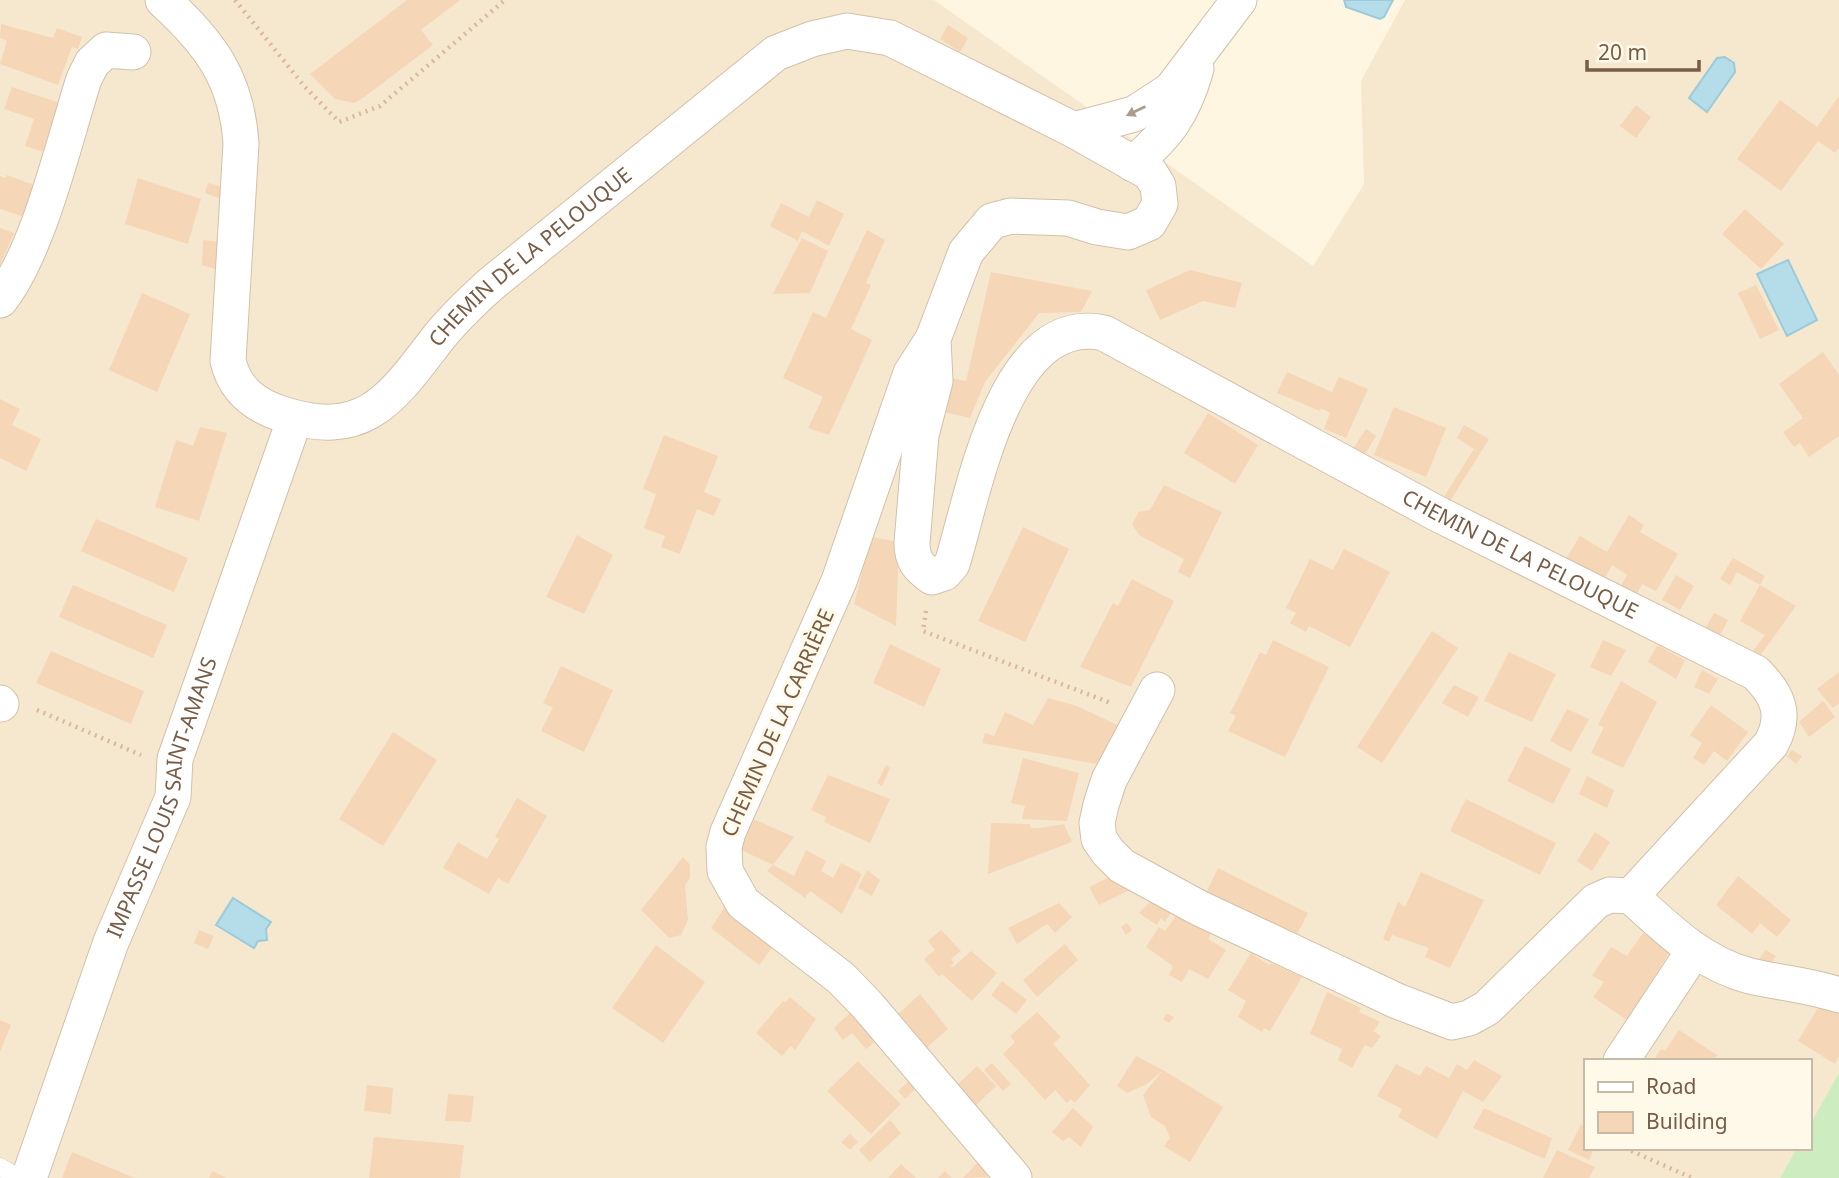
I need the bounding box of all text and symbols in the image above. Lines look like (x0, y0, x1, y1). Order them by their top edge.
scale bar (1587, 28, 1699, 72)
text: 20 m (1598, 38, 1647, 66)
one-way arrow (1126, 105, 1146, 117)
street label: CHEMIN DE LA PELOUQUE (422, 160, 637, 352)
street label: CHEMIN DE LA PELOUQUE (1398, 482, 1643, 625)
street label: CHEMIN DE LA CARRIÈRE (714, 604, 840, 841)
street label: IMPASSE LOUIS SAINT-AMANS (99, 653, 223, 942)
legend (1584, 1059, 1811, 1150)
text: Road (1646, 1072, 1696, 1100)
text: Building (1646, 1107, 1728, 1135)

